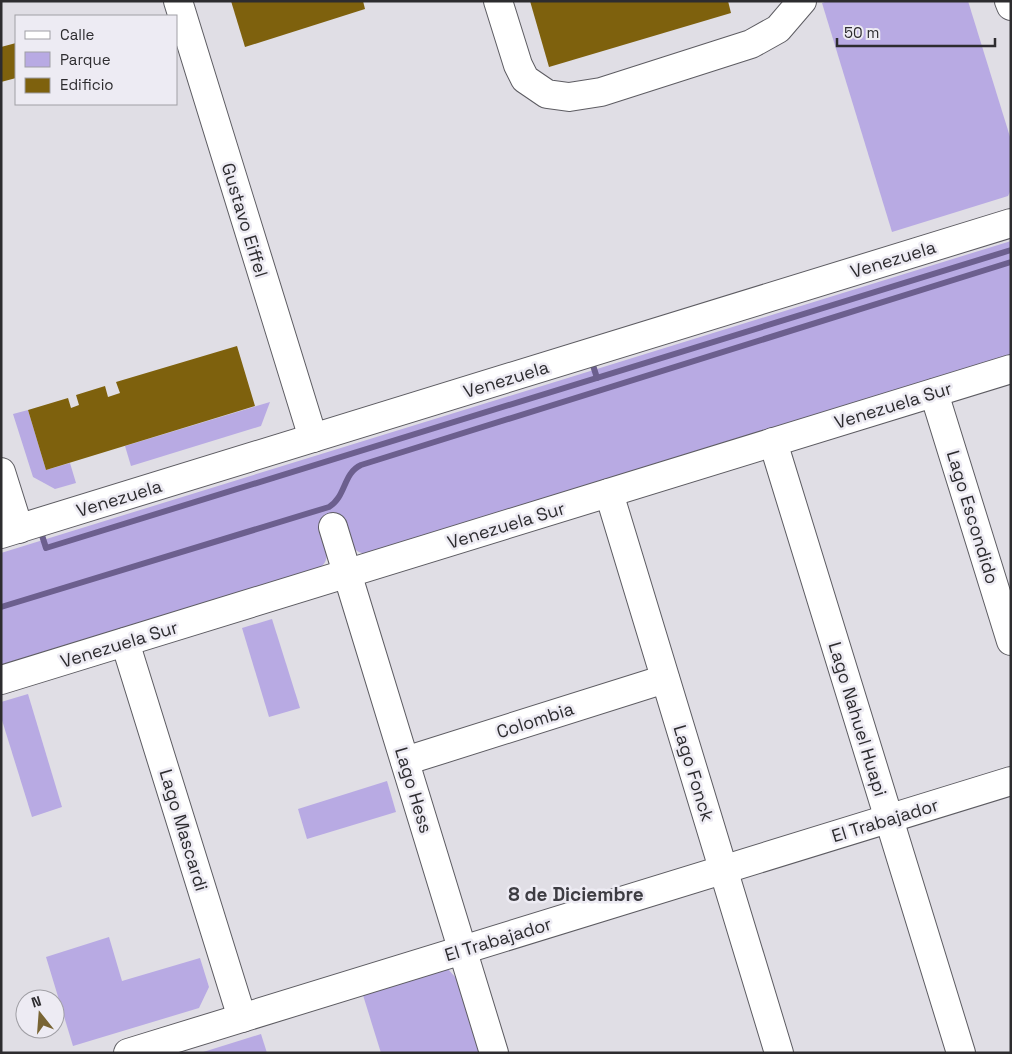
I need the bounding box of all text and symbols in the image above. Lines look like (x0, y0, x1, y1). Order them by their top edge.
legend (15, 15, 178, 105)
scale bar (837, 15, 994, 47)
text: 50 m (844, 23, 879, 42)
text: Calle (60, 25, 95, 44)
text: Parque (60, 50, 111, 69)
text: Edificio (60, 75, 114, 94)
street label: Gustavo Eiffel (217, 160, 273, 280)
street label: Venezuela (847, 235, 939, 283)
street label: Venezuela (460, 355, 552, 403)
street label: Venezuela Sur (831, 376, 955, 434)
street label: Lago Escondido (942, 447, 1004, 587)
street label: Venezuela (73, 474, 165, 522)
street label: Venezuela Sur (444, 496, 568, 554)
street label: Venezuela Sur (57, 615, 181, 673)
street label: Lago Nahuel Huapi (824, 639, 892, 799)
street label: Colombia (493, 697, 577, 743)
street label: Lago Fonck (668, 722, 720, 824)
street label: Lago Hess (390, 744, 438, 836)
street label: Lago Mascardi (155, 766, 213, 894)
street label: El Trabajador (829, 793, 942, 847)
district label: 8 de Diciembre (508, 882, 644, 907)
street label: El Trabajador (442, 912, 555, 966)
north arrow (15, 989, 65, 1039)
text: N (29, 992, 43, 1012)

